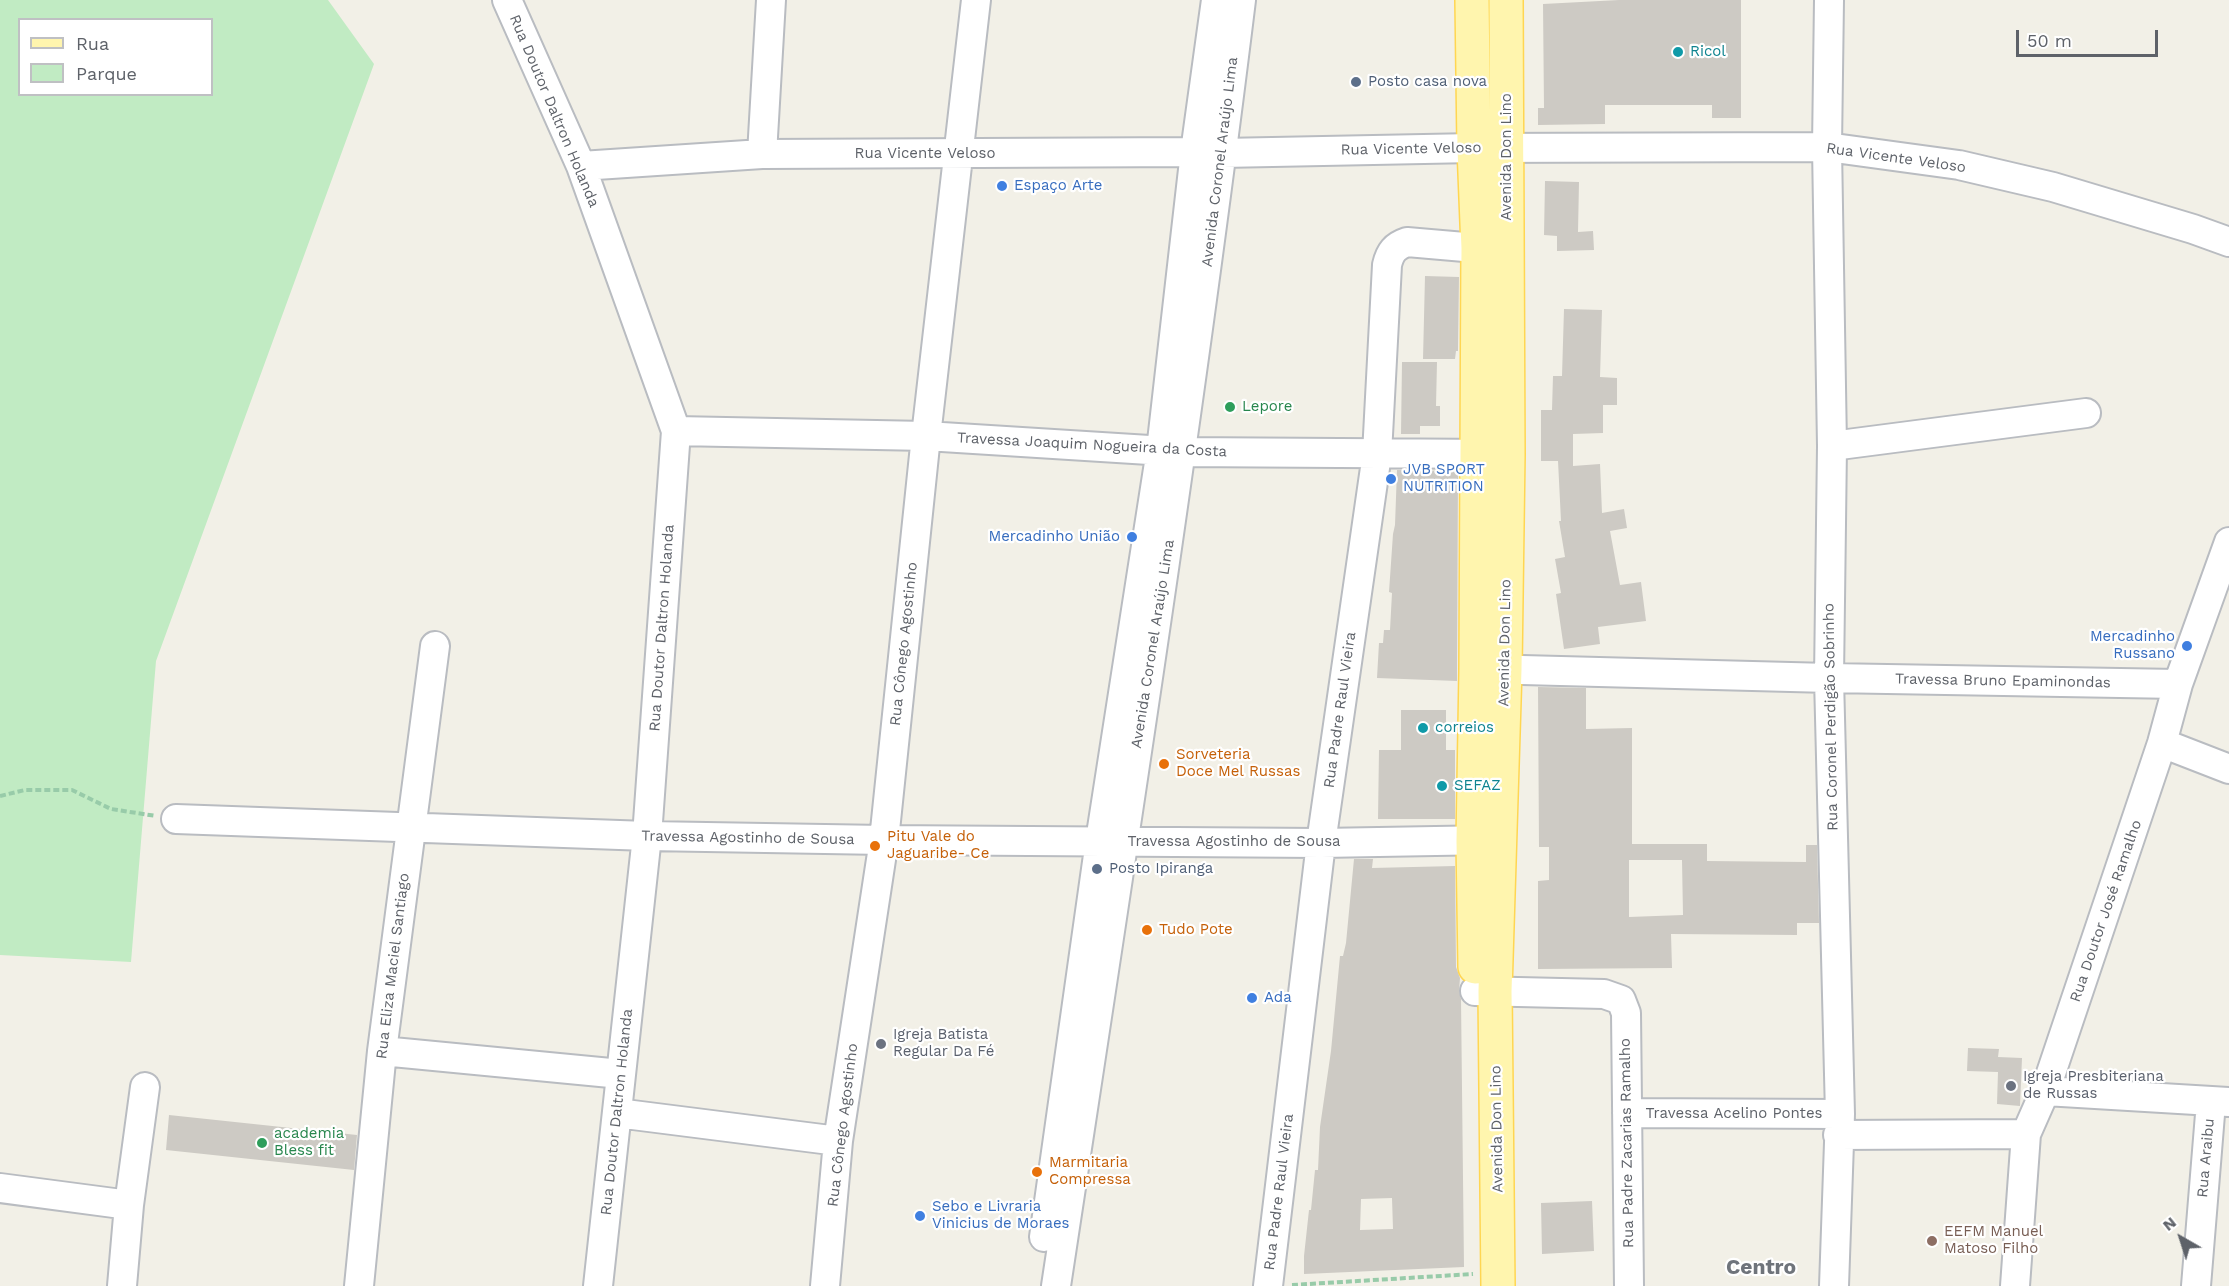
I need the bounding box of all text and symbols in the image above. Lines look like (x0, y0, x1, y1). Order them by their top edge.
street label: Rua Doutor Daltron Holanda (505, 12, 603, 210)
legend (18, 18, 213, 96)
scale bar (2019, 18, 2162, 56)
text: 50 m (2027, 30, 2072, 51)
text: Rua (76, 33, 109, 54)
place label: Ricol (1690, 43, 1726, 61)
marker: Ricol (1671, 45, 1685, 59)
street label: Avenida Coronel Araújo Lima (1198, 56, 1242, 268)
text: Parque (76, 63, 137, 84)
place label: Posto casa nova (1368, 73, 1487, 91)
marker: Posto casa nova (1349, 75, 1363, 89)
street label: Avenida Don Lino (1498, 93, 1516, 221)
street label: Rua Vicente Veloso (1340, 139, 1482, 159)
street label: Rua Vicente Veloso (1825, 139, 1967, 177)
street label: Rua Vicente Veloso (855, 145, 995, 163)
place label: Espaço Arte (1014, 177, 1102, 195)
marker: Espaço Arte (995, 179, 1009, 193)
place label: Lepore (1242, 398, 1292, 416)
marker: Lepore (1223, 400, 1237, 414)
street label: Travessa Joaquim Nogueira da Costa (957, 429, 1227, 461)
place label: JVB SPORT NUTRITION (1403, 461, 1485, 496)
marker: JVB SPORT NUTRITION (1384, 472, 1398, 486)
street label: Rua Doutor Daltron Holanda (646, 524, 678, 732)
place label: Mercadinho União (988, 528, 1120, 546)
marker: Mercadinho União (1125, 530, 1139, 544)
street label: Avenida Coronel Araújo Lima (1128, 538, 1178, 750)
street label: Rua Cônego Agostinho (886, 561, 922, 727)
street label: Avenida Don Lino (1495, 579, 1515, 707)
street label: Rua Coronel Perdigão Sobrinho (1820, 603, 1842, 831)
place label: Mercadinho Russano (2090, 628, 2175, 663)
street label: Rua Padre Raul Vieira (1320, 631, 1360, 789)
marker: Mercadinho Russano (2180, 639, 2194, 653)
street label: Travessa Bruno Epaminondas (1895, 670, 2111, 692)
place label: correios (1435, 719, 1494, 737)
marker: correios (1416, 721, 1430, 735)
place label: Sorveteria Doce Mel Russas (1176, 746, 1300, 781)
marker: Sorveteria Doce Mel Russas (1157, 757, 1171, 771)
place label: SEFAZ (1454, 777, 1501, 795)
marker: SEFAZ (1435, 779, 1449, 793)
street label: Rua Doutor José Ramalho (2066, 818, 2146, 1004)
street label: Travessa Agostinho de Sousa (641, 827, 855, 849)
place label: Pitu Vale do Jaguaribe- Ce (887, 828, 989, 863)
street label: Travessa Agostinho de Sousa (1127, 833, 1341, 851)
marker: Pitu Vale do Jaguaribe- Ce (868, 839, 882, 853)
place label: Posto Ipiranga (1109, 860, 1213, 878)
marker: Posto Ipiranga (1090, 862, 1104, 876)
street label: Rua Eliza Maciel Santiago (373, 872, 413, 1060)
place label: Tudo Pote (1159, 921, 1233, 939)
marker: Tudo Pote (1140, 923, 1154, 937)
place label: Ada (1264, 989, 1292, 1007)
marker: Ada (1245, 991, 1259, 1005)
street label: Rua Doutor Daltron Holanda (597, 1008, 637, 1216)
place label: Igreja Batista Regular Da Fé (893, 1026, 994, 1061)
marker: Igreja Batista Regular Da Fé (874, 1037, 888, 1051)
street label: Rua Padre Zacarias Ramalho (1616, 1038, 1638, 1248)
street label: Rua Cônego Agostinho (824, 1042, 862, 1208)
street label: Avenida Don Lino (1487, 1065, 1507, 1193)
place label: Igreja Presbiteriana de Russas (2023, 1068, 2164, 1103)
marker: Igreja Presbiteriana de Russas (2004, 1079, 2018, 1093)
street label: Travessa Acelino Pontes (1646, 1105, 1822, 1123)
street label: Rua Padre Raul Vieira (1260, 1113, 1298, 1271)
street label: Rua Araibu (2194, 1118, 2218, 1198)
place label: academia Bless fit (274, 1125, 344, 1160)
marker: academia Bless fit (255, 1136, 269, 1150)
place label: Marmitaria Compressa (1049, 1154, 1131, 1189)
marker: Marmitaria Compressa (1030, 1165, 1044, 1179)
place label: Sebo e Livraria Vinicius de Moraes (932, 1198, 1069, 1233)
north arrow (2151, 1208, 2211, 1268)
marker: Sebo e Livraria Vinicius de Moraes (913, 1209, 927, 1223)
text: N (2159, 1213, 2180, 1235)
place label: EEFM Manuel Matoso Filho (1944, 1223, 2043, 1258)
marker: EEFM Manuel Matoso Filho (1925, 1234, 1939, 1248)
district label: Centro (1726, 1255, 1796, 1281)

